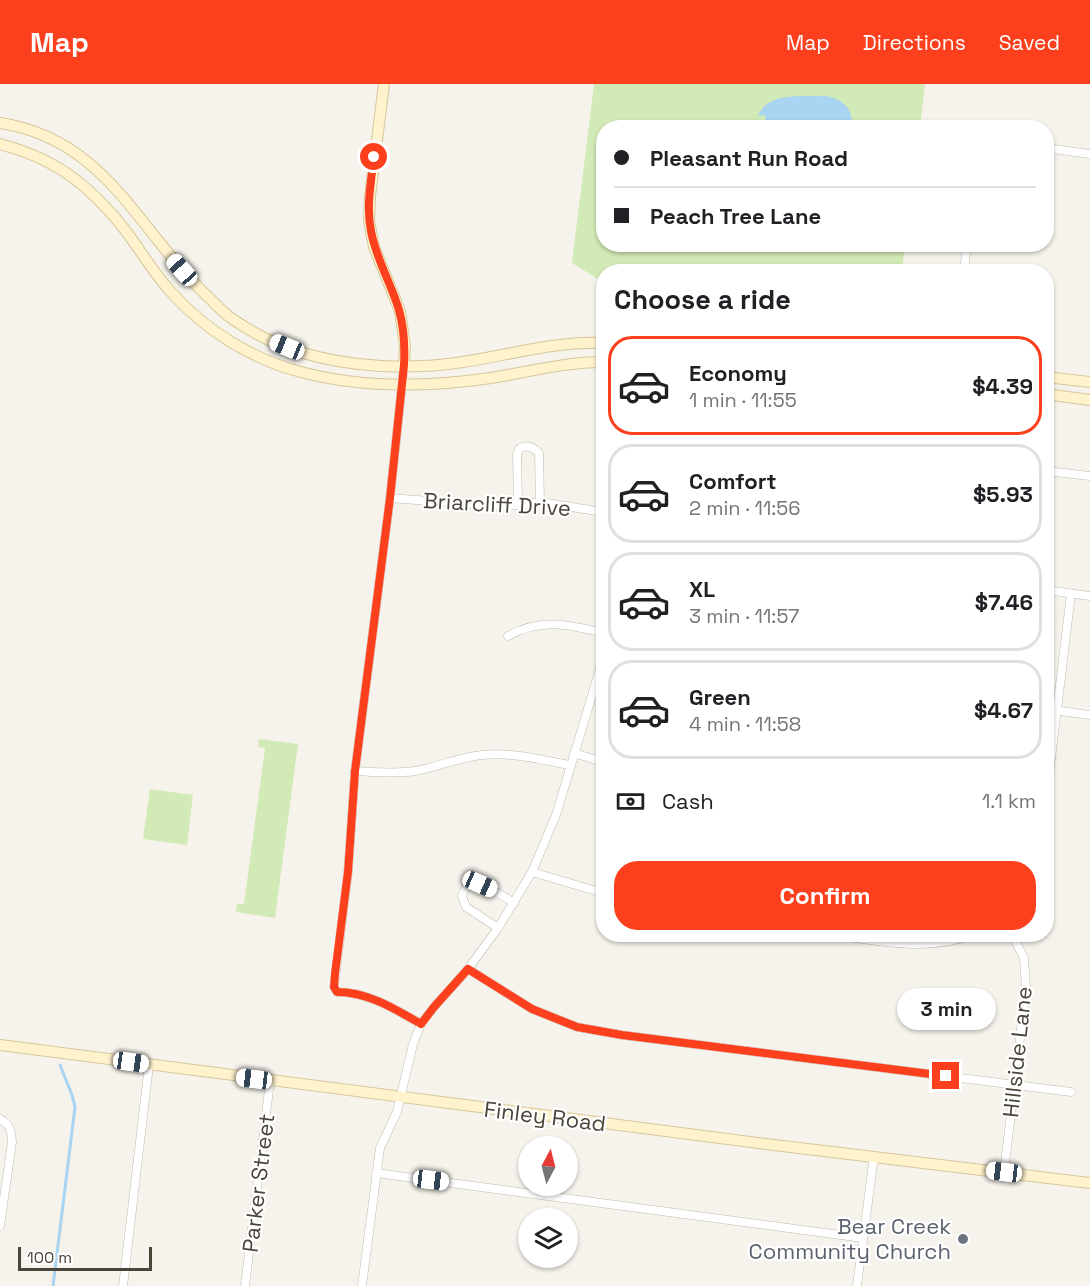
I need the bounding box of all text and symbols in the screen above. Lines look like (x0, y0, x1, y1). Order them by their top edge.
text: Map (30, 24, 89, 60)
text: Map (786, 29, 830, 56)
text: Directions (863, 29, 966, 56)
text: Saved (999, 29, 1060, 56)
route start (360, 143, 387, 170)
text: Pleasant Run Road (650, 144, 848, 172)
text: Peach Tree Lane (650, 202, 821, 230)
car (163, 251, 201, 289)
text: Choose a ride (614, 282, 791, 317)
car (267, 332, 307, 362)
icon: car (617, 359, 671, 413)
text: Economy (689, 359, 787, 387)
text: $4.39 (972, 372, 1033, 400)
text: 1 min · 11:55 (689, 387, 797, 413)
icon: car (617, 467, 671, 521)
text: Comfort (689, 467, 777, 495)
text: $5.93 (973, 480, 1033, 508)
street label: Briarcliff Drive (422, 486, 572, 522)
text: 2 min · 11:56 (689, 495, 801, 521)
icon: car (617, 575, 671, 629)
text: XL (689, 575, 715, 603)
text: $7.46 (975, 588, 1033, 616)
text: 3 min · 11:57 (689, 603, 799, 629)
icon: car (617, 683, 671, 737)
text: Green (689, 683, 751, 711)
text: $4.67 (974, 696, 1033, 724)
text: 4 min · 11:58 (689, 711, 801, 737)
icon: cash (614, 785, 647, 818)
text: Cash (662, 787, 714, 815)
text: 1.1 km (982, 788, 1036, 814)
button: Confirm (614, 861, 1036, 930)
car (460, 868, 500, 900)
street label: Hillside Lane (996, 985, 1038, 1119)
callout: 3 min (896, 989, 996, 1031)
text: 3 min (921, 996, 972, 1022)
car (112, 1051, 150, 1073)
route end (932, 1062, 959, 1089)
car (235, 1068, 273, 1090)
street label: Finley Road (483, 1095, 607, 1137)
street label: Parker Street (236, 1112, 280, 1254)
north arrow (518, 1136, 578, 1196)
map controls (518, 1136, 578, 1268)
car (985, 1161, 1023, 1183)
car (412, 1169, 450, 1191)
button: layers (518, 1208, 578, 1268)
place label: Bear Creek Community Church (749, 1212, 951, 1265)
marker: Bear Creek Community Church (956, 1232, 970, 1246)
scale bar (18, 1244, 152, 1272)
text: 100 m (27, 1247, 72, 1268)

